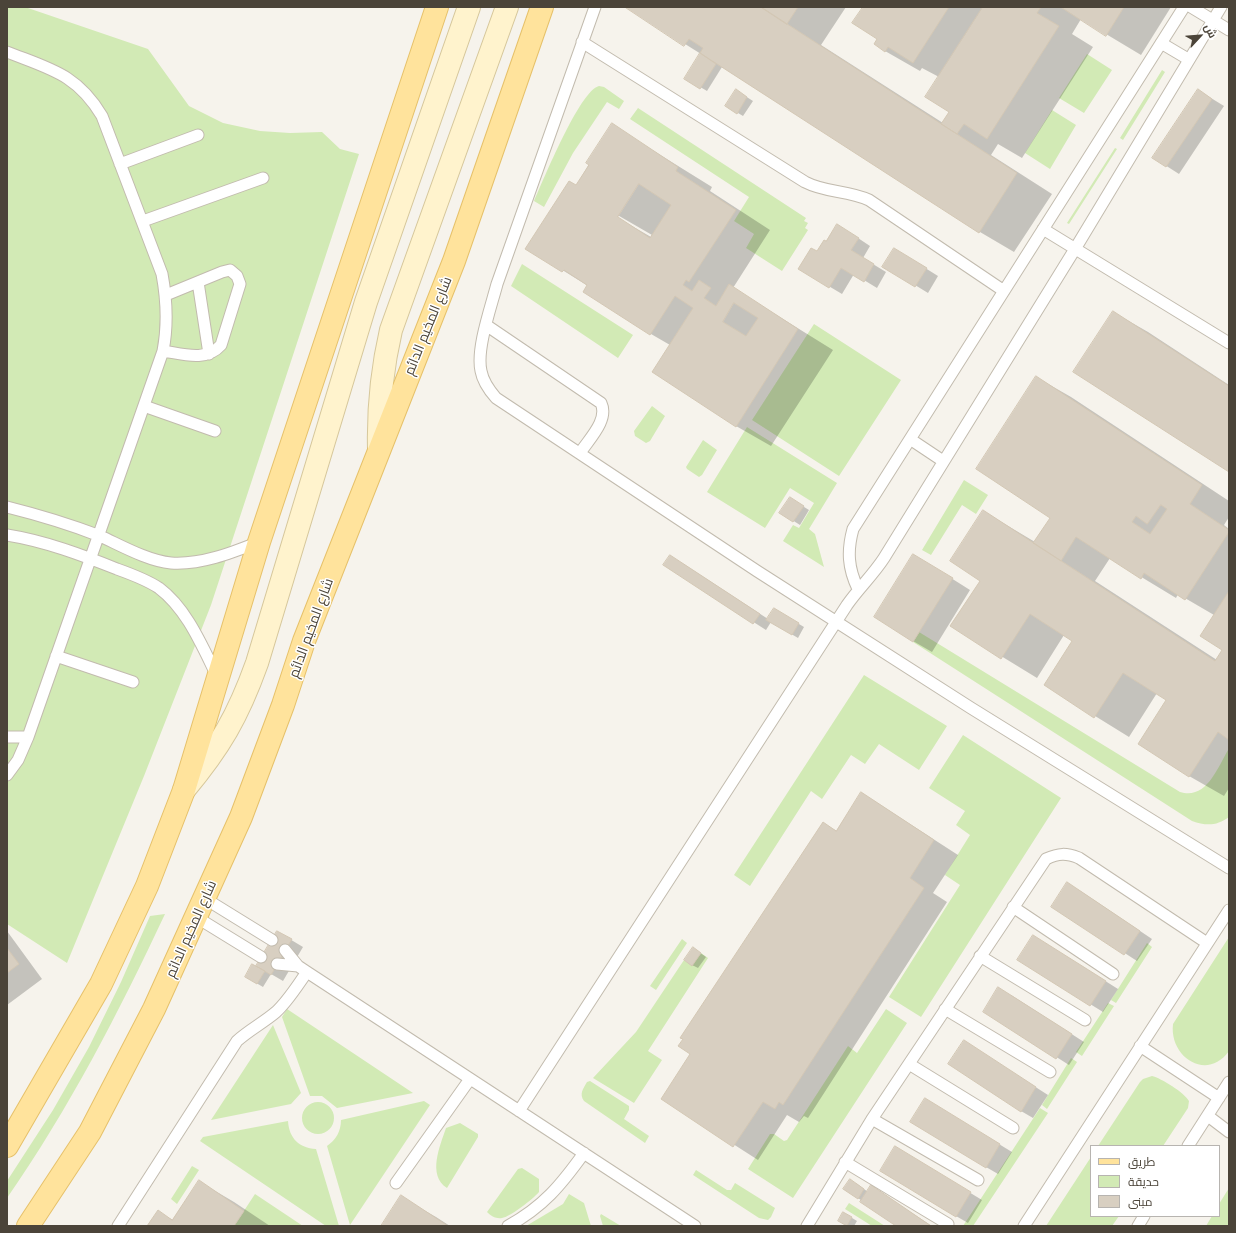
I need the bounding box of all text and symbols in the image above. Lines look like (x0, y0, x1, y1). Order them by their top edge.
north arrow (1180, 16, 1220, 56)
text: ش (1202, 21, 1220, 40)
street label: شارع المخيم الدائم (401, 274, 455, 378)
street label: شارع المخيم الدائم (285, 576, 337, 680)
street label: شارع المخيم الدائم (162, 878, 220, 980)
legend (1090, 1145, 1220, 1217)
text: طريق (1128, 1154, 1155, 1169)
text: حديقة (1128, 1174, 1159, 1189)
text: مبنى (1128, 1194, 1153, 1209)

